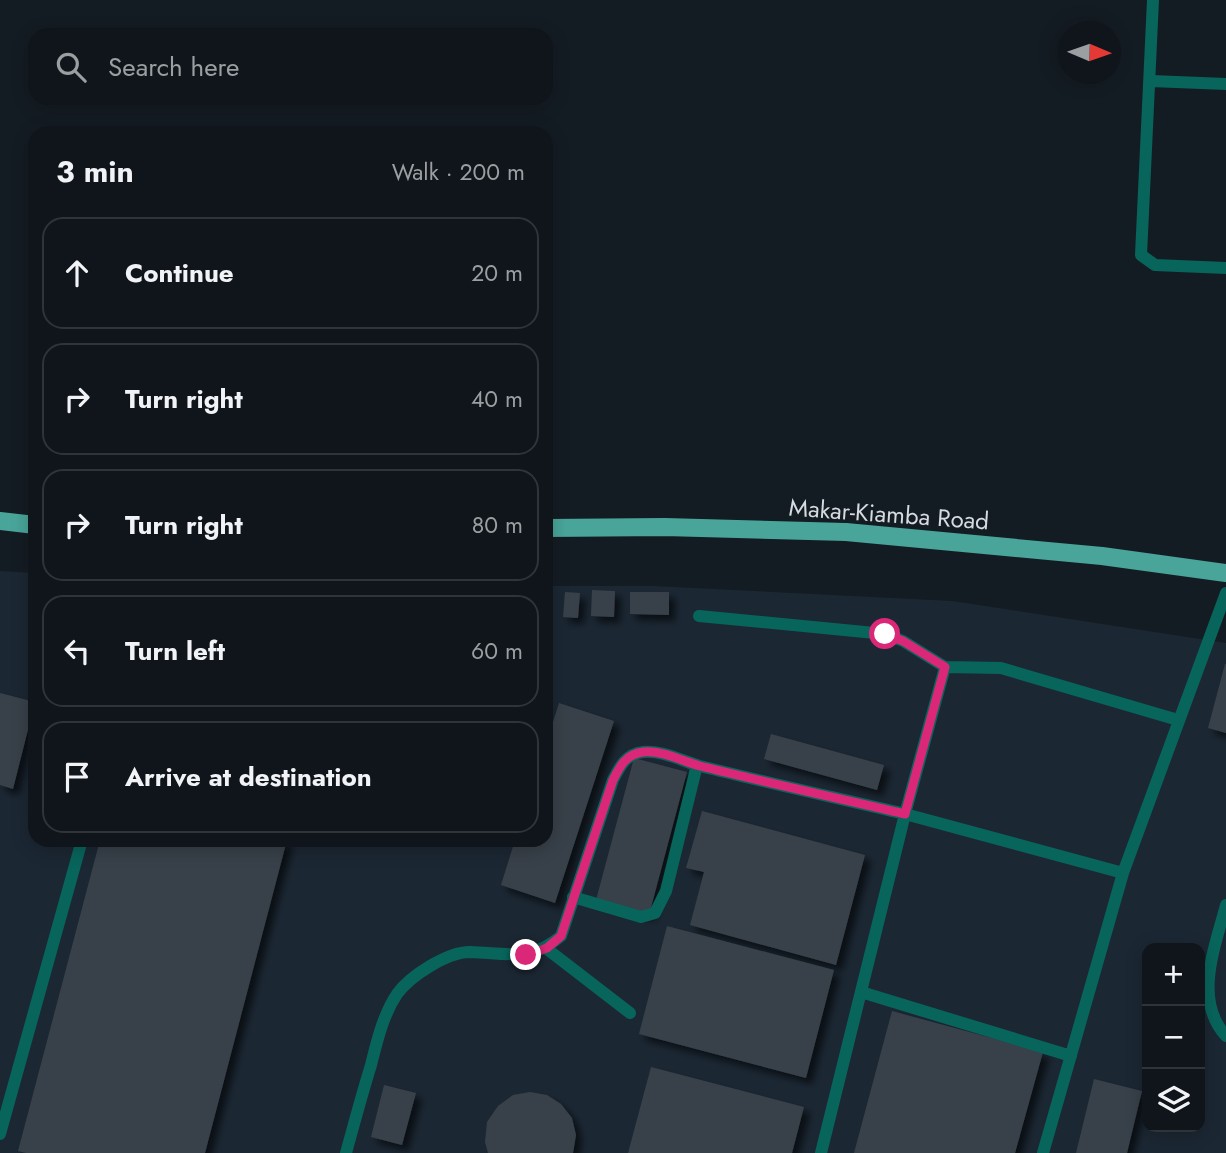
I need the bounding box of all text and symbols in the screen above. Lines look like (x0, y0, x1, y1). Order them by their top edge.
north arrow (1058, 21, 1121, 84)
search box (28, 28, 553, 105)
icon: search (52, 48, 90, 86)
text: Search here (108, 48, 240, 86)
text: 3 min (56, 150, 134, 193)
text: Walk · 200 m (392, 155, 525, 189)
icon: ahead (58, 254, 96, 292)
text: Continue (125, 254, 234, 292)
text: 20 m (471, 256, 523, 290)
icon: right (58, 380, 96, 418)
text: Turn right (125, 380, 243, 418)
text: 40 m (471, 382, 523, 416)
street label: Makar-Kiamba Road (788, 490, 990, 538)
icon: right (58, 506, 96, 544)
text: Turn right (125, 506, 243, 544)
text: 80 m (472, 508, 523, 542)
route start (869, 618, 900, 649)
icon: left (58, 632, 96, 670)
text: Turn left (125, 632, 225, 670)
text: 60 m (471, 634, 523, 668)
icon: arrive (58, 758, 96, 796)
text: Arrive at destination (125, 758, 372, 796)
route end (510, 939, 541, 970)
map controls (1142, 943, 1205, 1132)
button: + (1142, 943, 1205, 1006)
button: − (1142, 1006, 1205, 1069)
button: layers (1142, 1069, 1205, 1132)

